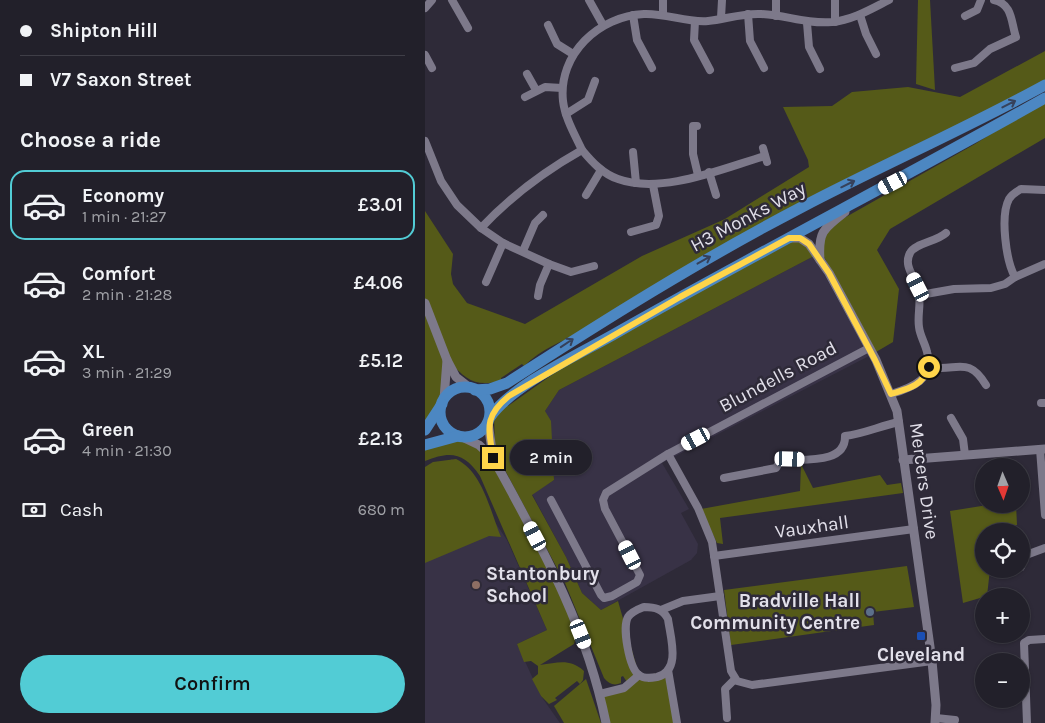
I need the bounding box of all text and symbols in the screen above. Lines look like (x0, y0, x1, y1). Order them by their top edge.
text: Shipton Hill (50, 20, 158, 42)
text: V7 Saxon Street (50, 69, 192, 91)
one-way arrow (1001, 99, 1016, 109)
text: Choose a ride (20, 127, 161, 153)
car (876, 169, 909, 197)
street label: H3 Monks Way (687, 177, 809, 257)
one-way arrow (840, 179, 855, 189)
icon: car (22, 183, 67, 228)
text: Economy (82, 185, 164, 207)
text: £3.01 (358, 194, 403, 216)
text: 1 min · 21:27 (82, 207, 166, 226)
one-way arrow (697, 255, 711, 265)
icon: car (22, 261, 67, 306)
text: Comfort (82, 263, 156, 285)
car (904, 270, 931, 304)
text: £4.06 (354, 272, 403, 294)
text: 2 min · 21:28 (82, 285, 172, 304)
street label: Blundells Road (715, 337, 841, 417)
one-way arrow (560, 338, 574, 348)
icon: car (22, 339, 67, 384)
text: XL (82, 341, 104, 363)
text: £5.12 (359, 350, 403, 372)
route start (918, 356, 940, 378)
text: 3 min · 21:29 (82, 363, 172, 382)
icon: car (22, 417, 67, 462)
text: Green (82, 419, 134, 441)
street label: Mercers Drive (905, 421, 943, 541)
car (679, 425, 712, 453)
text: £2.13 (358, 428, 403, 450)
callout: 2 min (511, 440, 593, 476)
text: 4 min · 21:30 (82, 441, 172, 460)
route end (482, 447, 504, 469)
text: 2 min (529, 448, 573, 467)
car (774, 451, 805, 467)
north arrow (975, 458, 1030, 512)
map controls (975, 458, 1030, 708)
icon: cash (20, 496, 48, 524)
text: Cash (60, 499, 104, 521)
text: 680 m (358, 500, 405, 519)
street label: Vauxhall (774, 511, 850, 543)
car (521, 519, 548, 553)
button: locate (975, 523, 1030, 578)
car (616, 538, 643, 572)
place label: Stantonbury School (486, 563, 600, 607)
marker: Stantonbury School (470, 579, 482, 591)
button: + (975, 588, 1030, 643)
place label: Bradville Hall Community Centre (690, 590, 860, 634)
marker: Bradville Hall Community Centre (864, 606, 876, 618)
car (568, 617, 593, 651)
marker: Cleveland (915, 630, 927, 642)
place label: Cleveland (877, 644, 965, 666)
button: − (975, 653, 1030, 708)
button: Confirm (20, 655, 405, 713)

